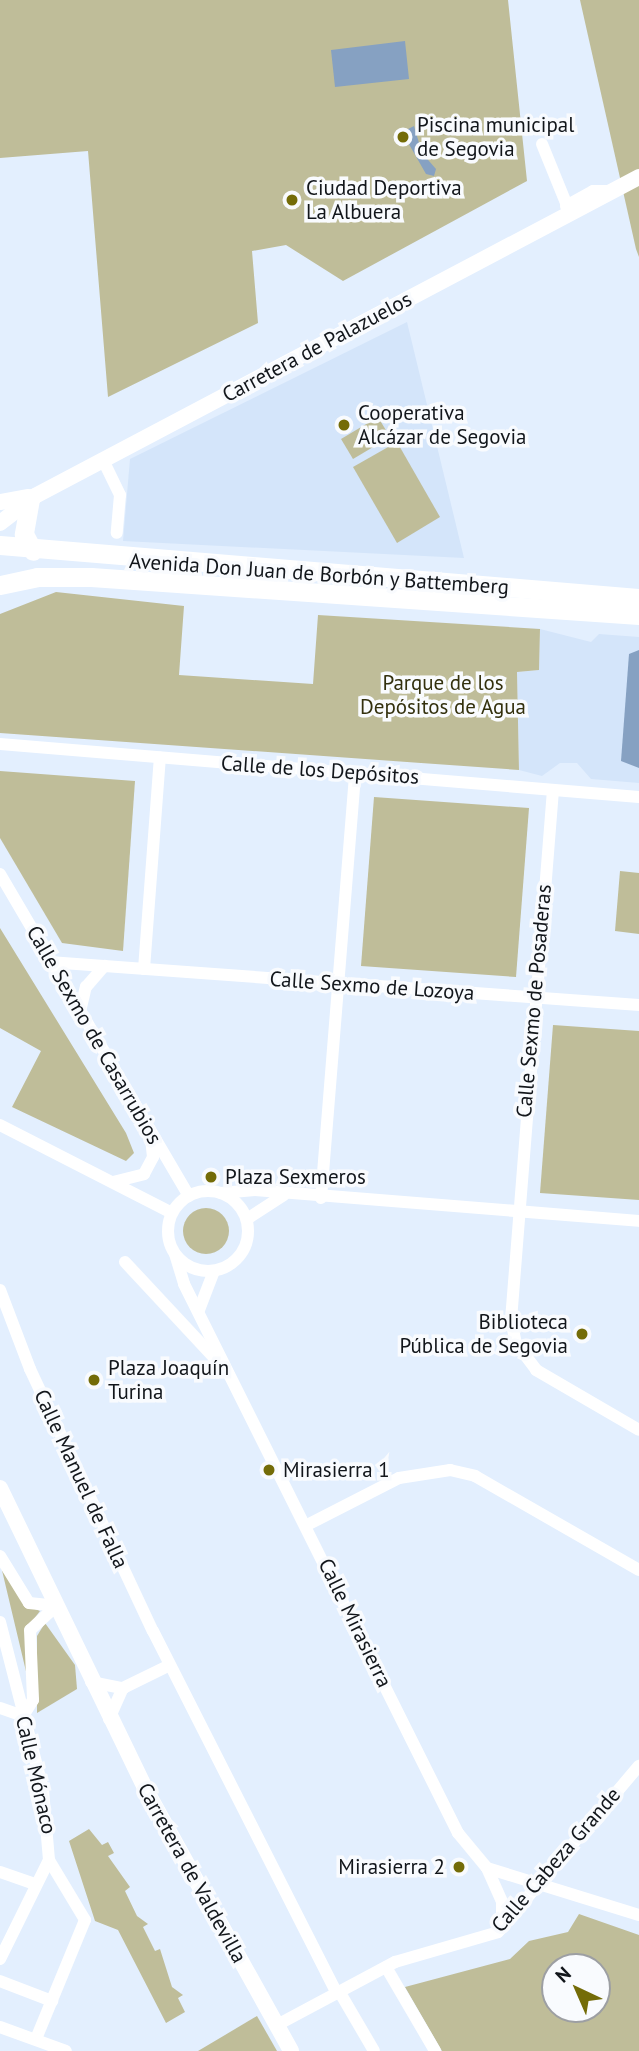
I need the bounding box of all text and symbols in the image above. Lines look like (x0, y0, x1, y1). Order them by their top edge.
place label: Piscina municipal de Segovia (417, 112, 574, 162)
marker: Piscina municipal de Segovia (395, 129, 411, 145)
place label: Ciudad Deportiva La Albuera (306, 175, 462, 225)
marker: Ciudad Deportiva La Albuera (284, 192, 300, 208)
street label: Carretera de Palazuelos (218, 286, 416, 408)
place label: Cooperativa Alcázar de Segovia (358, 400, 526, 450)
marker: Cooperativa Alcázar de Segovia (336, 417, 352, 433)
street label: Avenida Don Juan de Borbón y Battemberg (128, 548, 510, 600)
park label: Parque de los Depósitos de Agua (360, 670, 526, 720)
street label: Calle de los Depósitos (220, 751, 420, 789)
street label: Calle Sexmo de Posaderas (511, 883, 557, 1119)
street label: Calle Sexmo de Casarrubios (21, 921, 167, 1149)
street label: Calle Sexmo de Lozoya (269, 966, 475, 1006)
place label: Plaza Sexmeros (225, 1164, 366, 1190)
marker: Plaza Sexmeros (203, 1169, 219, 1185)
place label: Biblioteca Pública de Segovia (399, 1309, 568, 1359)
marker: Biblioteca Pública de Segovia (574, 1326, 590, 1342)
place label: Plaza Joaquín Turina (108, 1355, 229, 1405)
marker: Plaza Joaquín Turina (86, 1372, 102, 1388)
street label: Calle Manuel de Falla (29, 1386, 133, 1572)
place label: Mirasierra 1 (283, 1457, 390, 1483)
marker: Mirasierra 1 (261, 1462, 277, 1478)
street label: Calle Mirasierra (313, 1554, 397, 1692)
street label: Calle Mónaco (10, 1713, 62, 1837)
street label: Carretera de Valdevilla (132, 1778, 252, 1968)
street label: Calle Cabeza Grande (486, 1782, 626, 1938)
place label: Mirasierra 2 (338, 1854, 445, 1880)
marker: Mirasierra 2 (451, 1859, 467, 1875)
north arrow (541, 1953, 611, 2023)
text: N (550, 1961, 576, 1987)

